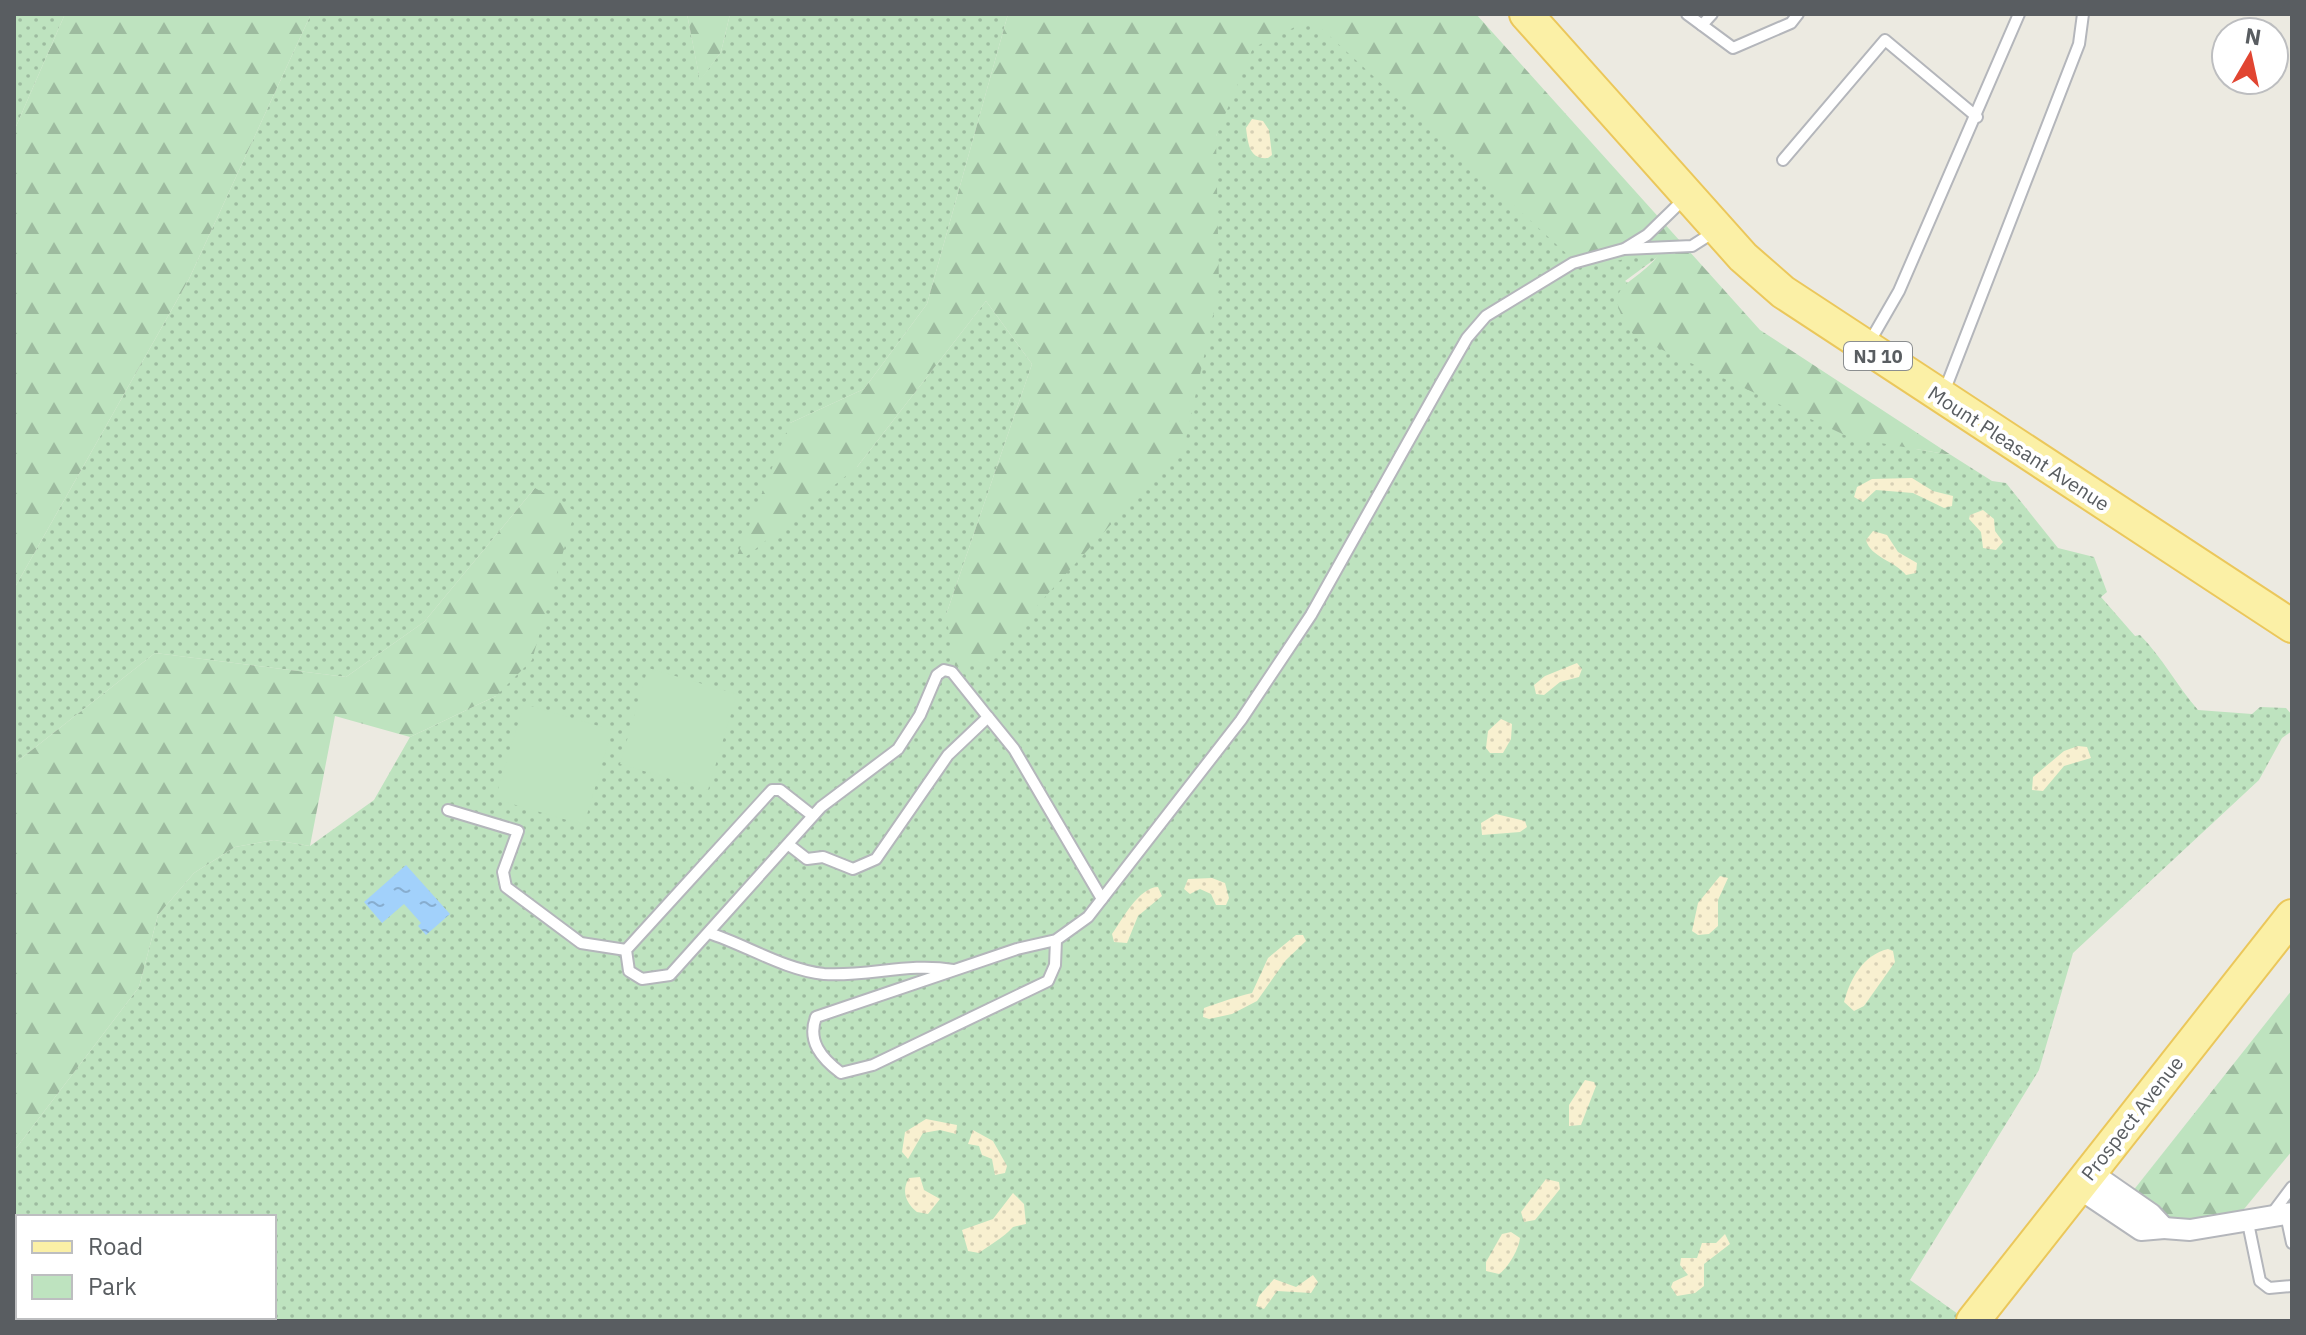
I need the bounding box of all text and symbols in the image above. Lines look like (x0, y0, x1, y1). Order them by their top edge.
north arrow (2210, 16, 2290, 96)
text: N (2243, 20, 2263, 51)
road number: NJ 10 (1844, 342, 1912, 370)
street label: Mount Pleasant Avenue (1923, 379, 2115, 517)
street label: Prospect Avenue (2075, 1050, 2189, 1186)
legend (16, 1215, 276, 1319)
text: Road (88, 1230, 143, 1262)
text: Park (88, 1270, 137, 1302)

